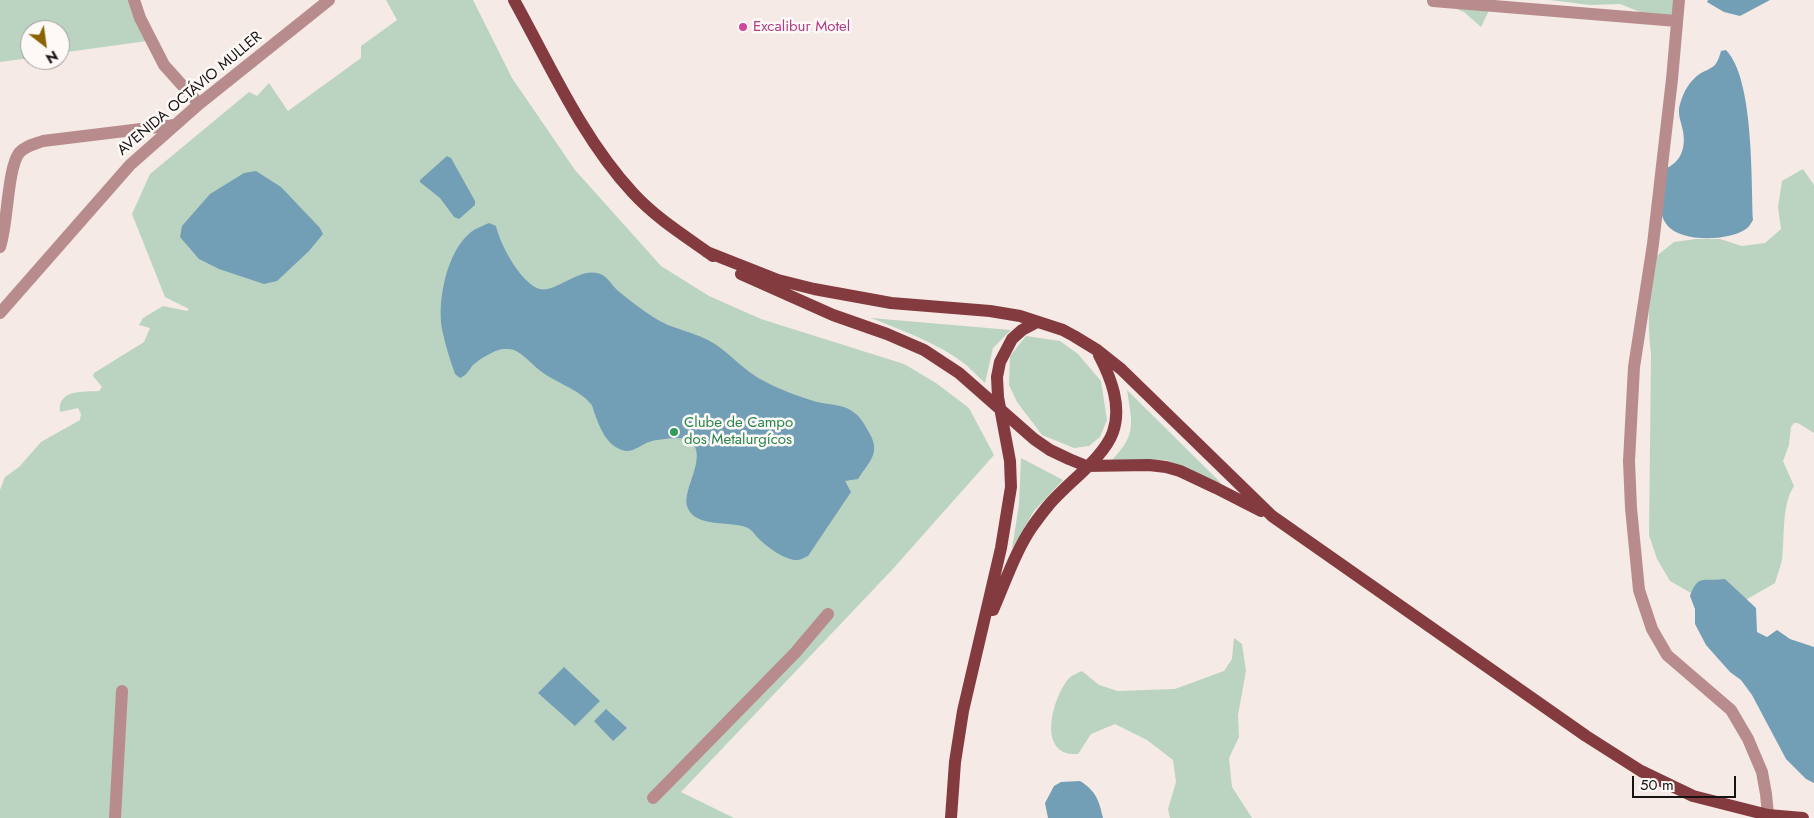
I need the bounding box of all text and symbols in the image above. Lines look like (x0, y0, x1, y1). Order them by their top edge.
place label: Excalibur Motel (753, 18, 850, 36)
north arrow (20, 20, 70, 70)
marker: Excalibur Motel (737, 21, 749, 33)
street label: AVENIDA OCTÁVIO MULLER (114, 28, 266, 160)
text: N (42, 46, 62, 69)
place label: Clube de Campo dos Metalurgícos (684, 414, 793, 449)
marker: Clube de Campo dos Metalurgícos (668, 426, 680, 438)
scale bar (1634, 766, 1738, 798)
text: 50 m (1640, 774, 1674, 796)

